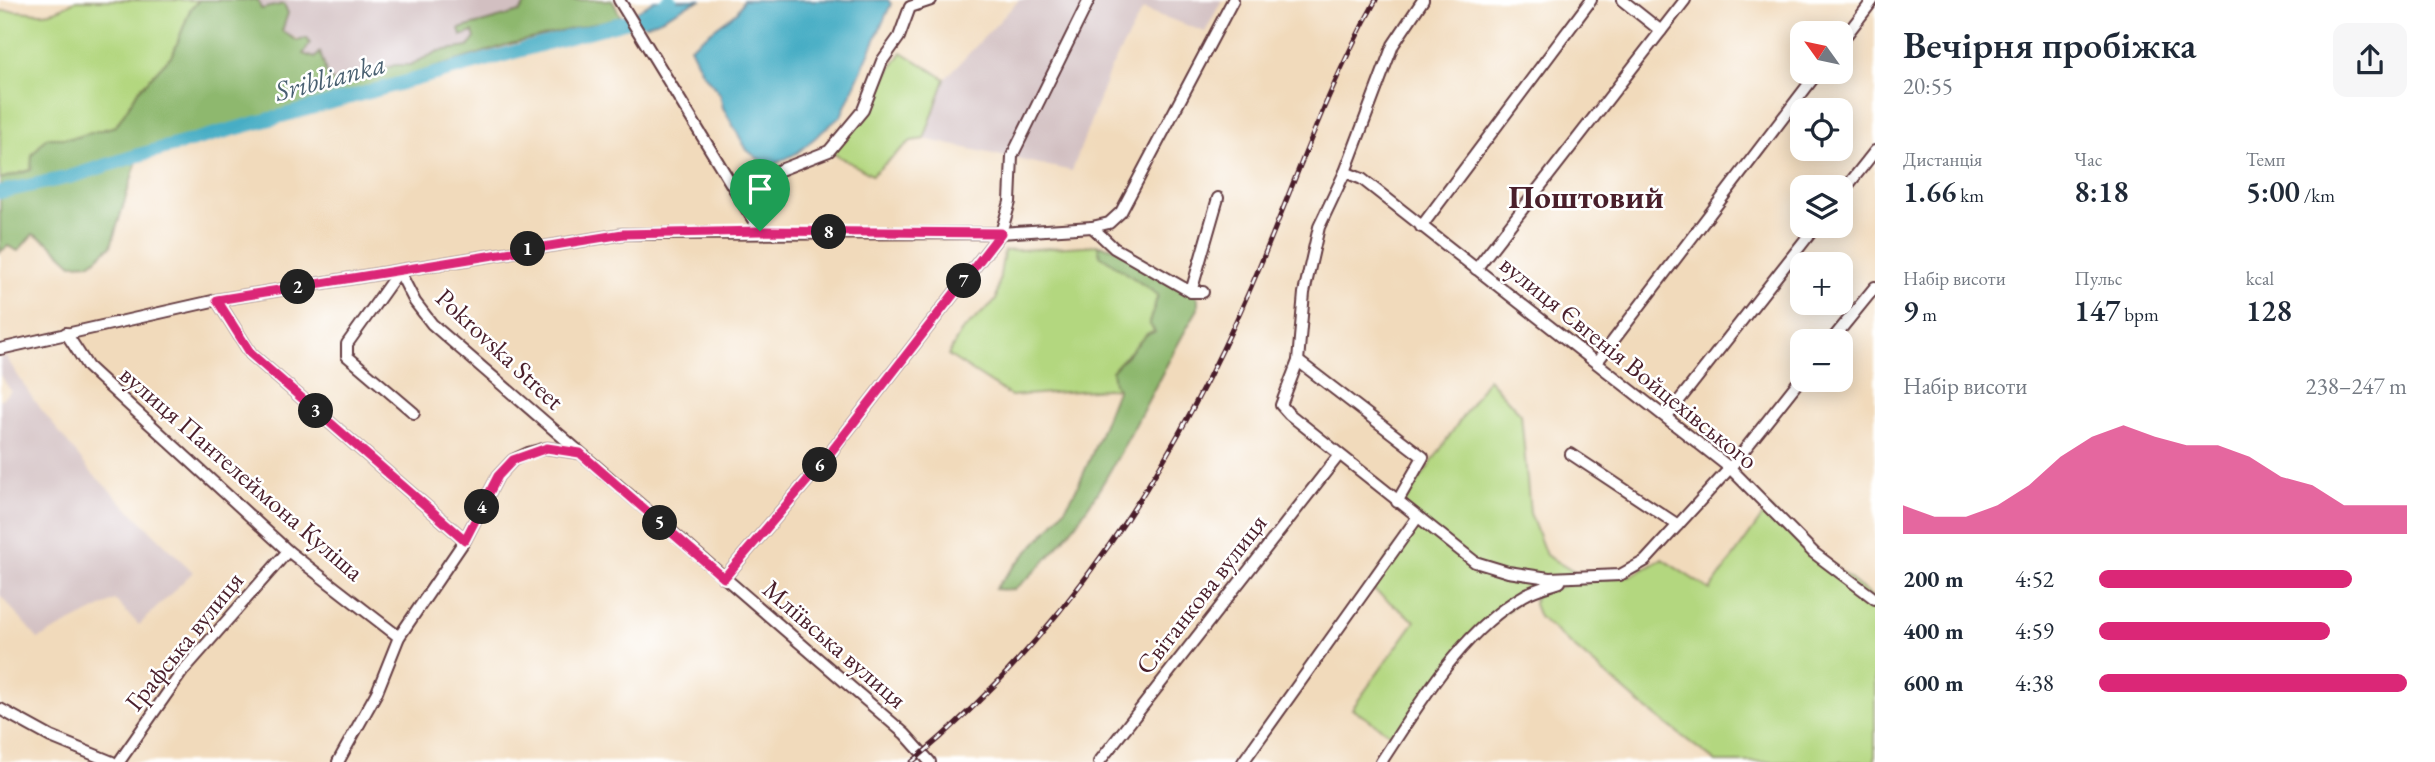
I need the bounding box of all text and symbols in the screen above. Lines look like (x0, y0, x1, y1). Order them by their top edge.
text: Вечірня пробіжка (1903, 20, 2196, 69)
north arrow (1790, 21, 1853, 84)
map controls (1790, 21, 1853, 392)
button: share (2333, 23, 2407, 97)
water label: Sriblianka (270, 45, 389, 109)
text: 20:55 (1903, 71, 1953, 101)
button: locate (1790, 98, 1853, 161)
text: Дистанція (1903, 147, 1982, 172)
text: Час (2074, 147, 2103, 172)
text: Темп (2246, 147, 2285, 172)
pin (730, 159, 790, 231)
icon: arrive (741, 170, 779, 208)
text: 1.66 (1903, 172, 1956, 211)
text: 8:18 (2074, 172, 2129, 211)
text: 5:00 (2246, 172, 2300, 211)
district label: Поштовий (1508, 175, 1664, 218)
button: layers (1790, 175, 1853, 238)
text: km (1956, 183, 1984, 208)
text: /km (2300, 183, 2335, 208)
pin: 8 (812, 215, 846, 250)
text: 8 (823, 219, 834, 244)
pin: 1 (510, 232, 546, 266)
text: 1 (522, 236, 533, 261)
street label: вулиця Євгенія Войцехівського (1493, 247, 1765, 477)
button: + (1790, 252, 1853, 315)
pin: 7 (946, 264, 982, 298)
text: Набір висоти (1903, 266, 2006, 291)
text: Пульс (2074, 266, 2122, 291)
text: kcal (2246, 266, 2274, 291)
text: 7 (958, 268, 969, 293)
pin: 2 (280, 270, 316, 304)
text: 2 (292, 274, 303, 299)
street label: Pokrovska Street (429, 281, 571, 417)
text: 9 (1903, 291, 1918, 330)
text: 147 (2074, 291, 2121, 330)
text: 128 (2246, 291, 2292, 330)
text: m (1918, 302, 1937, 327)
text: bpm (2121, 302, 2159, 327)
button: − (1790, 329, 1853, 392)
street label: вулиця Пантелеймона Куліша (113, 358, 372, 589)
text: Набір висоти (1903, 371, 2027, 401)
text: 238–247 m (2306, 371, 2407, 401)
pin: 3 (298, 394, 334, 428)
text: 3 (310, 398, 321, 423)
pin: 6 (802, 448, 838, 482)
text: 6 (814, 452, 825, 477)
pin: 4 (464, 490, 500, 524)
text: 4 (476, 494, 487, 519)
pin: 5 (642, 505, 678, 540)
street label: Світанкова вулиця (1128, 507, 1274, 681)
text: 5 (654, 510, 665, 535)
street label: Графська вулиця (117, 564, 251, 718)
text: 200 m (1903, 564, 1964, 594)
text: 4:52 (2015, 564, 2054, 594)
street label: Мліївська вулиця (756, 572, 914, 716)
text: 400 m (1903, 616, 1964, 646)
text: 4:59 (2015, 616, 2054, 646)
text: 600 m (1903, 668, 1964, 698)
text: 4:38 (2015, 668, 2054, 698)

